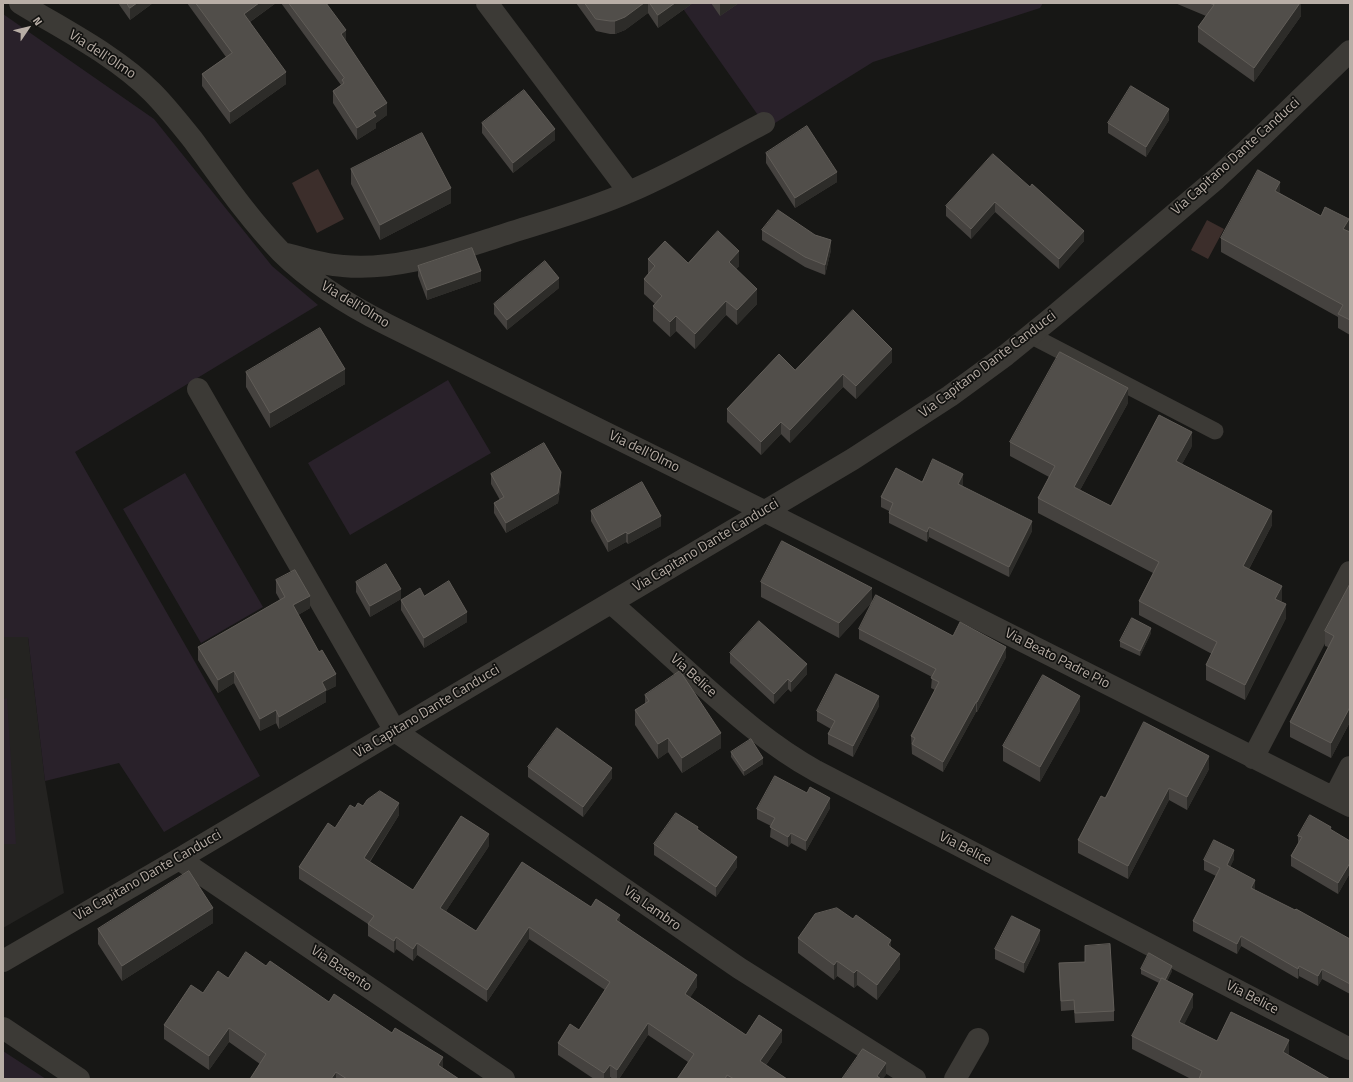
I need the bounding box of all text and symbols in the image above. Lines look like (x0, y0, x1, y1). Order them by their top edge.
north arrow (8, 8, 48, 48)
text: N (29, 13, 47, 29)
street label: Via dell'Olmo (65, 27, 139, 83)
street label: Via Capitano Dante Canducci (1168, 95, 1304, 219)
street label: Via dell'Olmo (318, 278, 392, 332)
street label: Via Capitano Dante Canducci (916, 308, 1060, 422)
street label: Via dell'Olmo (606, 428, 682, 476)
street label: Via Capitano Dante Canducci (630, 496, 782, 596)
street label: Via Beato Padre Pio (1002, 625, 1112, 693)
street label: Via Belice (666, 651, 720, 701)
street label: Via Capitano Dante Canducci (351, 662, 503, 762)
street label: Via Capitano Dante Canducci (71, 827, 225, 925)
street label: Via Belice (936, 829, 994, 869)
street label: Via Lambro (620, 883, 684, 935)
street label: Via Basento (307, 942, 375, 996)
street label: Via Belice (1223, 978, 1281, 1018)

